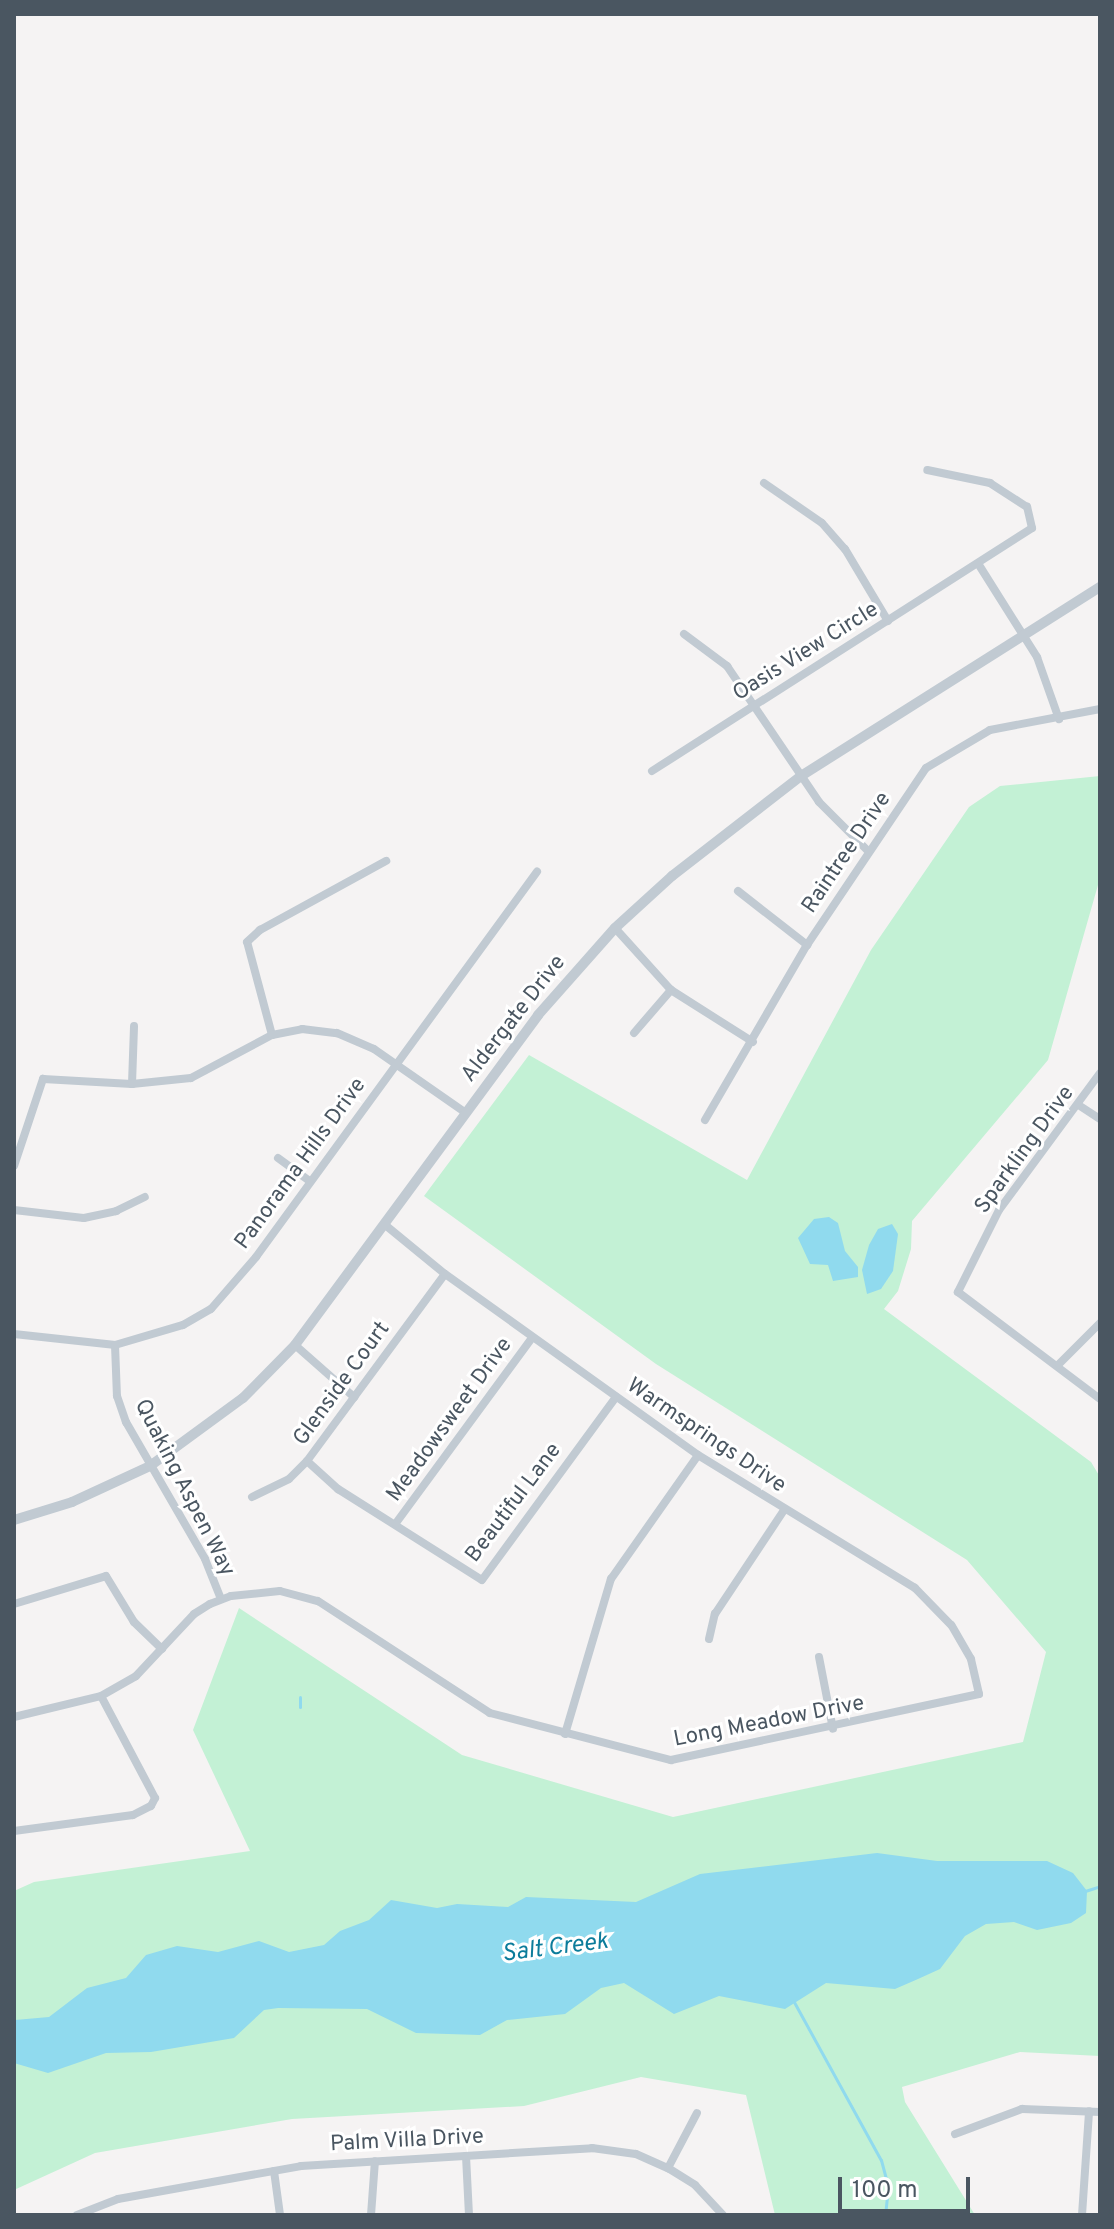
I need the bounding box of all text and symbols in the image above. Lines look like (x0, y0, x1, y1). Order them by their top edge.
street label: Oasis View Circle (728, 596, 884, 708)
street label: Raintree Drive (797, 787, 897, 919)
street label: Aldergate Drive (456, 950, 572, 1088)
street label: Panorama Hills Drive (230, 1073, 372, 1255)
street label: Sparkling Drive (970, 1081, 1080, 1219)
street label: Glenside Court (288, 1317, 396, 1451)
street label: Meadowsweet Drive (382, 1333, 518, 1507)
street label: Warmsprings Drive (621, 1373, 791, 1499)
street label: Quaking Aspen Way (128, 1395, 240, 1581)
street label: Beautiful Lane (461, 1438, 567, 1568)
street label: Long Meadow Drive (671, 1691, 867, 1753)
water label: Salt Creek (500, 1928, 610, 1970)
street label: Palm Villa Drive (329, 2124, 485, 2158)
scale bar (842, 2161, 974, 2211)
text: 100 m (852, 2176, 918, 2206)

